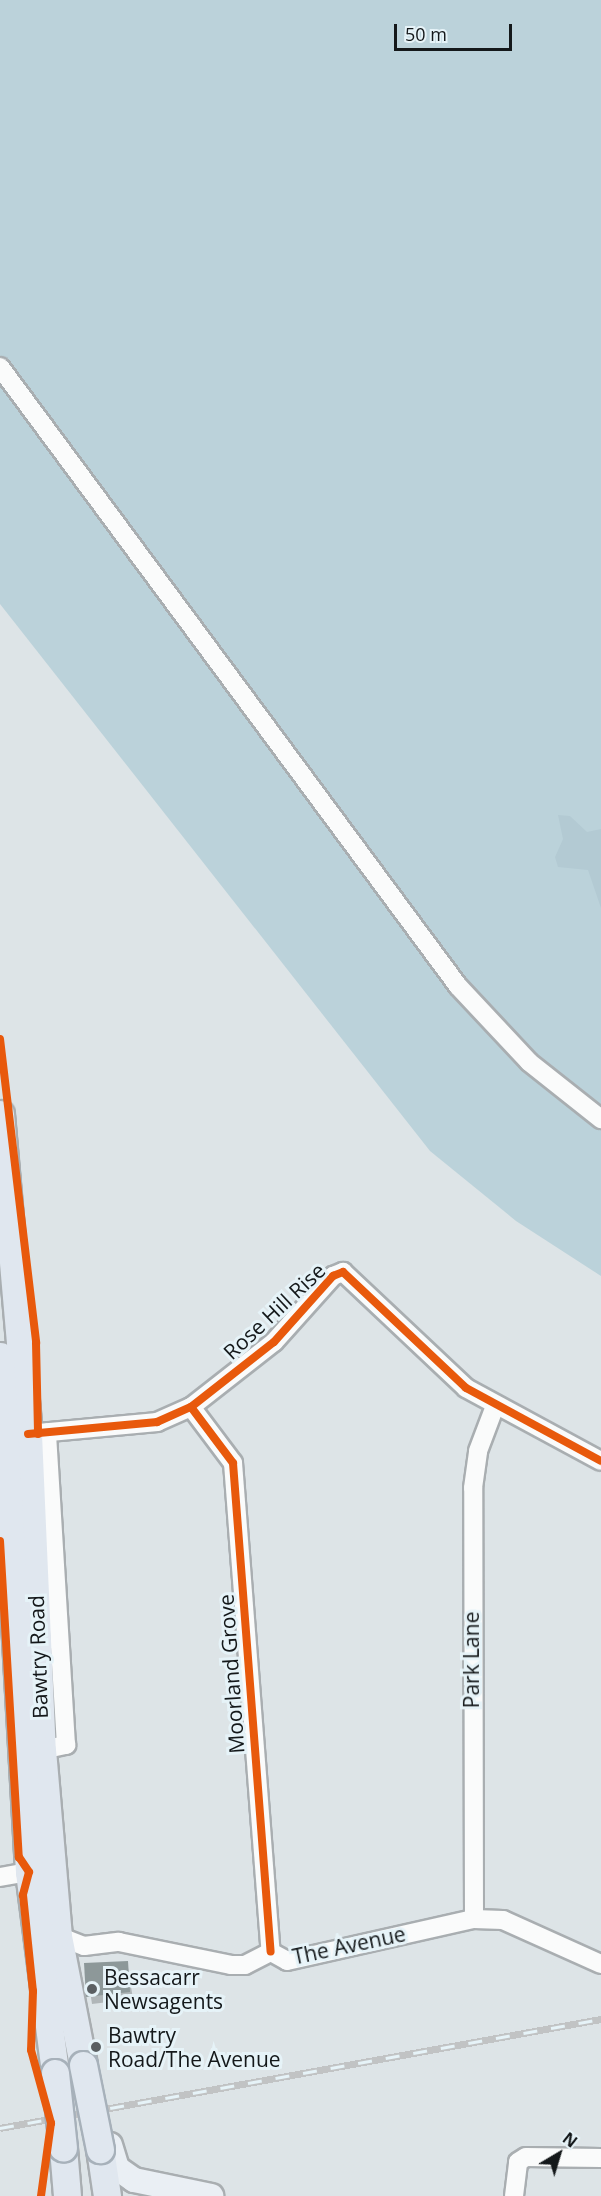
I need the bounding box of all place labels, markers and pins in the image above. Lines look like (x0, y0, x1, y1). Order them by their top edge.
place label: Bessacarr Newsagents (104, 1964, 223, 2014)
marker: Bessacarr Newsagents (85, 1982, 99, 1996)
place label: Bawtry Road/The Avenue (108, 2022, 281, 2072)
marker: Bawtry Road/The Avenue (89, 2040, 103, 2054)

